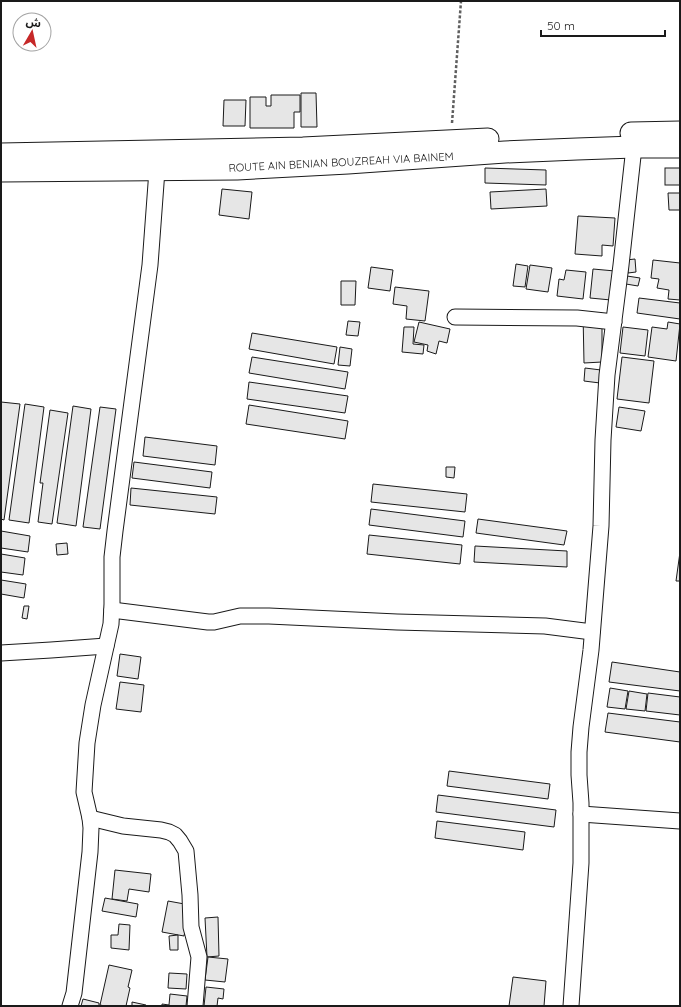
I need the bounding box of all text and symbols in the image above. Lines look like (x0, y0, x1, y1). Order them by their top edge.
north arrow (12, 12, 52, 52)
scale bar (541, 12, 665, 38)
text: ش (25, 14, 42, 30)
text: 50 m (547, 18, 575, 33)
street label: ROUTE AIN BENIAN BOUZREAH VIA BAINEM (228, 149, 454, 175)

